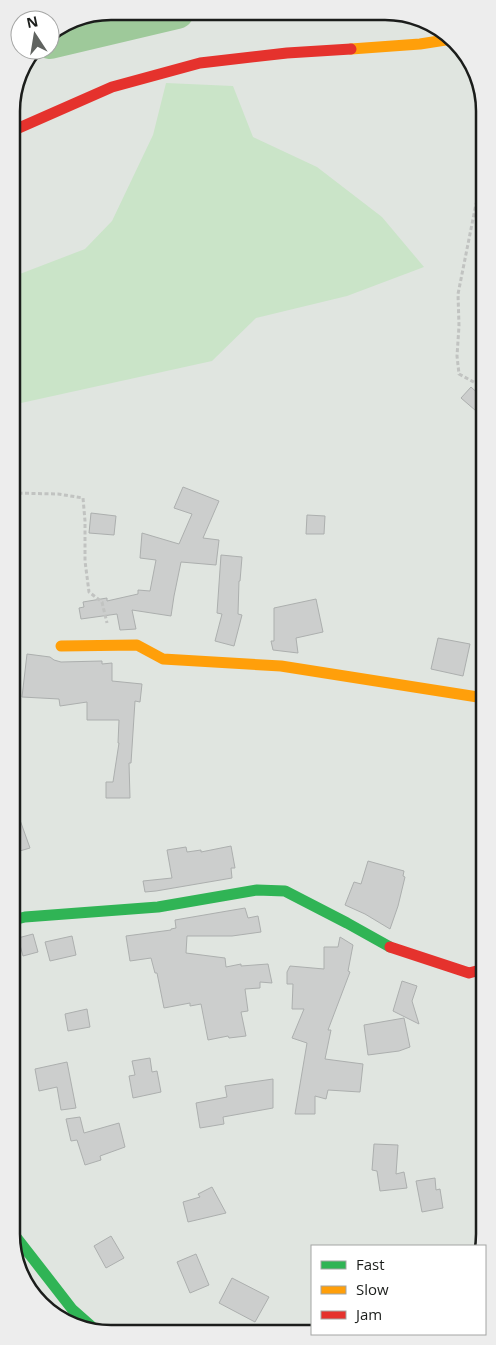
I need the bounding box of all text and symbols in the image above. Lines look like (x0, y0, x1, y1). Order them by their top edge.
north arrow (10, 10, 60, 60)
text: N (25, 11, 40, 32)
legend (311, 1245, 486, 1335)
text: Fast (356, 1254, 385, 1274)
text: Slow (356, 1279, 389, 1299)
text: Jam (354, 1304, 382, 1324)

